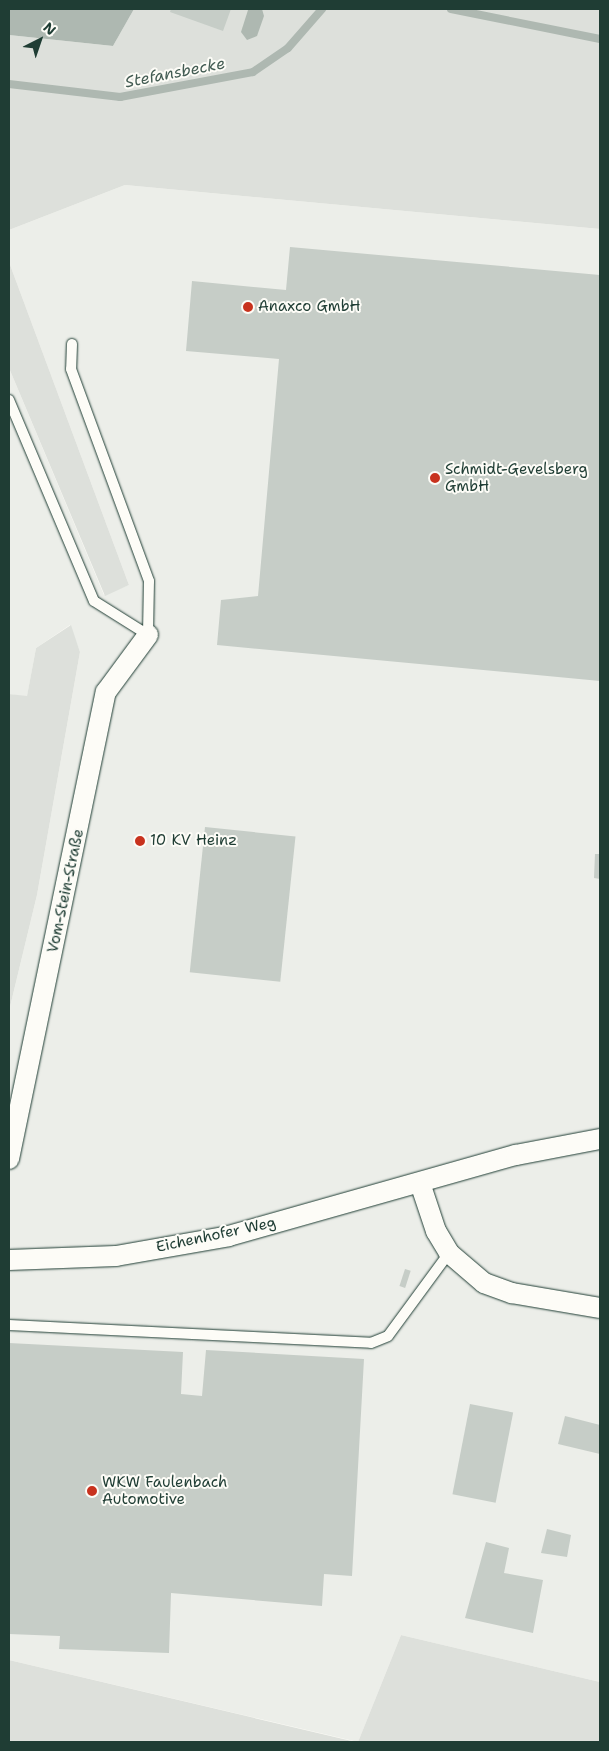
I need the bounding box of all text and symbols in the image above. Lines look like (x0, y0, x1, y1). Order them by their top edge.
north arrow (15, 15, 65, 65)
text: N (40, 18, 60, 39)
water label: Stefansbecke (123, 54, 227, 92)
place label: Anaxco GmbH (258, 298, 361, 316)
marker: Anaxco GmbH (242, 301, 254, 313)
place label: Schmidt-Gevelsberg GmbH (445, 460, 588, 495)
marker: Schmidt-Gevelsberg GmbH (429, 472, 441, 484)
street label: Vom-Stein-Straße (44, 827, 88, 955)
place label: 10 KV Heinz (150, 832, 237, 850)
marker: 10 KV Heinz (134, 835, 146, 847)
street label: Eichenhofer Weg (155, 1214, 277, 1256)
place label: WKW Faulenbach Automotive (102, 1473, 227, 1508)
marker: WKW Faulenbach Automotive (86, 1485, 98, 1497)

